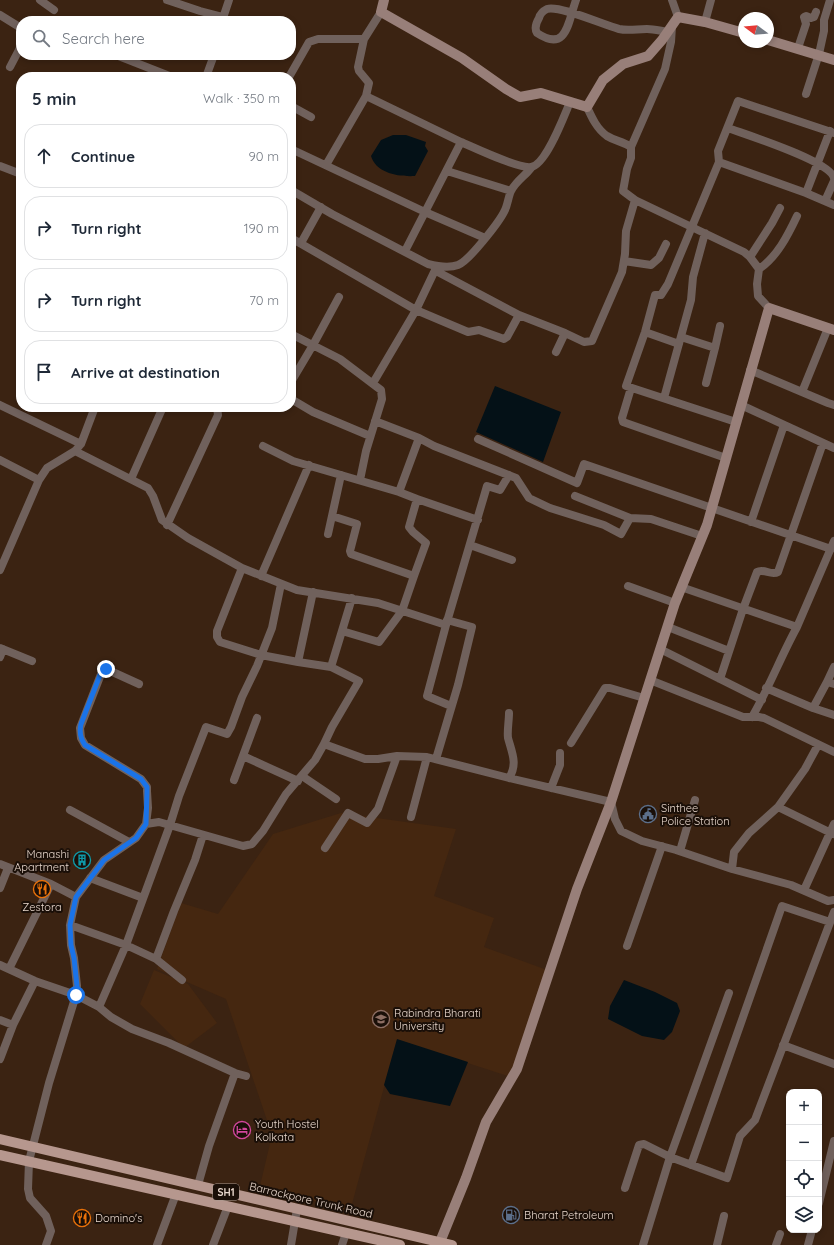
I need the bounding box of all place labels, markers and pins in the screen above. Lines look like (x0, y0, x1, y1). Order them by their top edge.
place label: Sinthee Police Station (661, 801, 730, 828)
public building icon: Sinthee Police Station (638, 804, 658, 824)
place label: Manashi Apartment (14, 847, 69, 874)
building icon: Manashi Apartment (72, 850, 92, 870)
restaurant icon: Zestora (32, 879, 52, 899)
place label: Zestora (22, 900, 62, 914)
place label: Rabindra Bharati University (394, 1006, 481, 1033)
school or university icon: Rabindra Bharati University (371, 1009, 391, 1029)
place label: Youth Hostel Kolkata (255, 1117, 319, 1144)
hotel icon: Youth Hostel Kolkata (232, 1120, 252, 1140)
fuel station icon: Bharat Petroleum (501, 1205, 521, 1225)
restaurant icon: Domino's (72, 1208, 92, 1228)
place label: Bharat Petroleum (524, 1208, 614, 1222)
place label: Domino's (95, 1211, 142, 1225)

